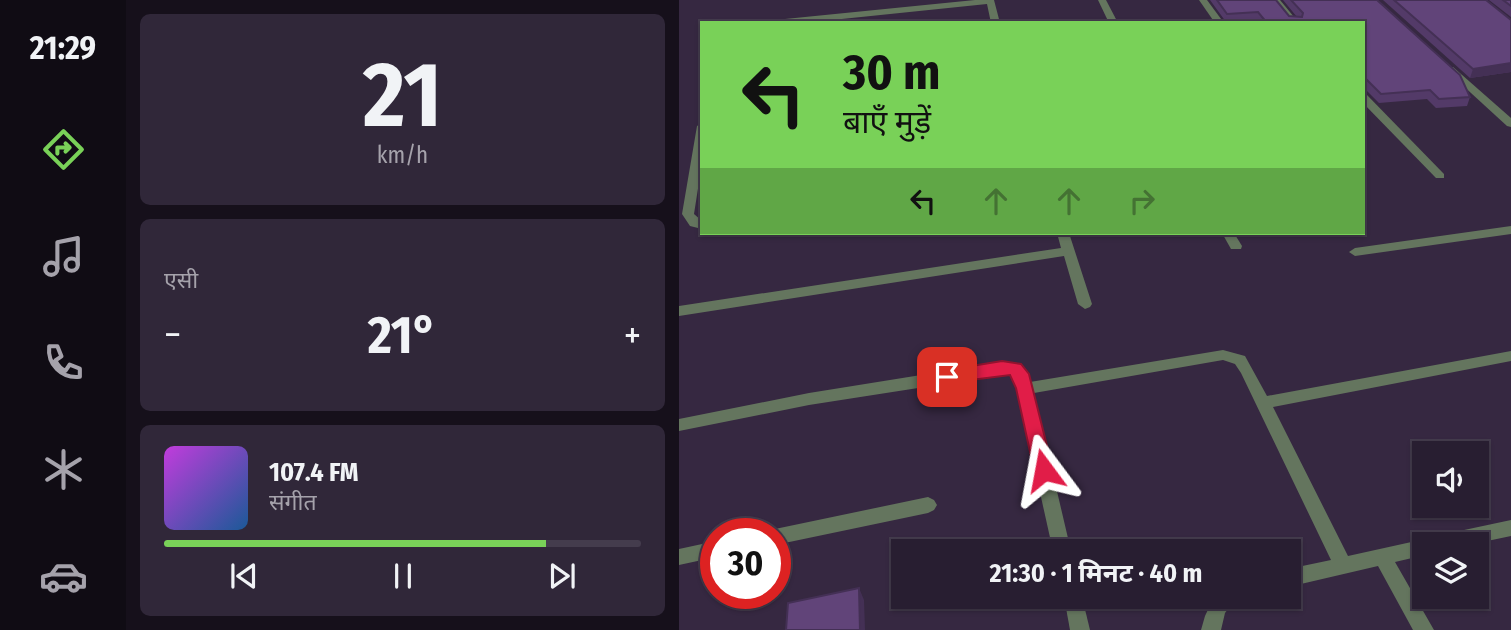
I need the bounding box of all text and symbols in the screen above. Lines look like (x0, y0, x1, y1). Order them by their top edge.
text: 21:29 (30, 29, 96, 67)
text: 21 (363, 41, 442, 150)
text: 30 m (843, 43, 941, 102)
icon: left (728, 49, 819, 140)
text: बाएँ मुड़ें (843, 103, 931, 141)
icon: directions (39, 125, 88, 174)
text: km/h (377, 141, 428, 169)
icon: left (904, 182, 942, 220)
icon: ahead (977, 182, 1015, 220)
icon: ahead (1050, 182, 1088, 220)
icon: right (1123, 182, 1161, 220)
icon: music (39, 232, 88, 281)
text: एसी (164, 266, 198, 294)
text: 21° (368, 304, 437, 367)
text: − (164, 312, 181, 358)
text: + (624, 312, 641, 358)
icon: phone (39, 338, 88, 387)
pin (917, 347, 977, 407)
icon: arrive (928, 358, 966, 396)
position arrow (1007, 433, 1081, 507)
map controls (1412, 441, 1489, 609)
button: sound (1412, 441, 1489, 518)
icon: climate (39, 445, 88, 494)
text: 107.4 FM (269, 457, 358, 488)
text: संगीत (269, 488, 317, 516)
speed limit sign: 30 (700, 518, 791, 609)
button: layers (1412, 532, 1489, 609)
icon: car (39, 552, 88, 601)
icon: previous (225, 557, 263, 595)
icon: pause (384, 557, 422, 595)
icon: next (543, 557, 581, 595)
text: 21:30 · 1 मिनट · 40 m (990, 558, 1202, 589)

